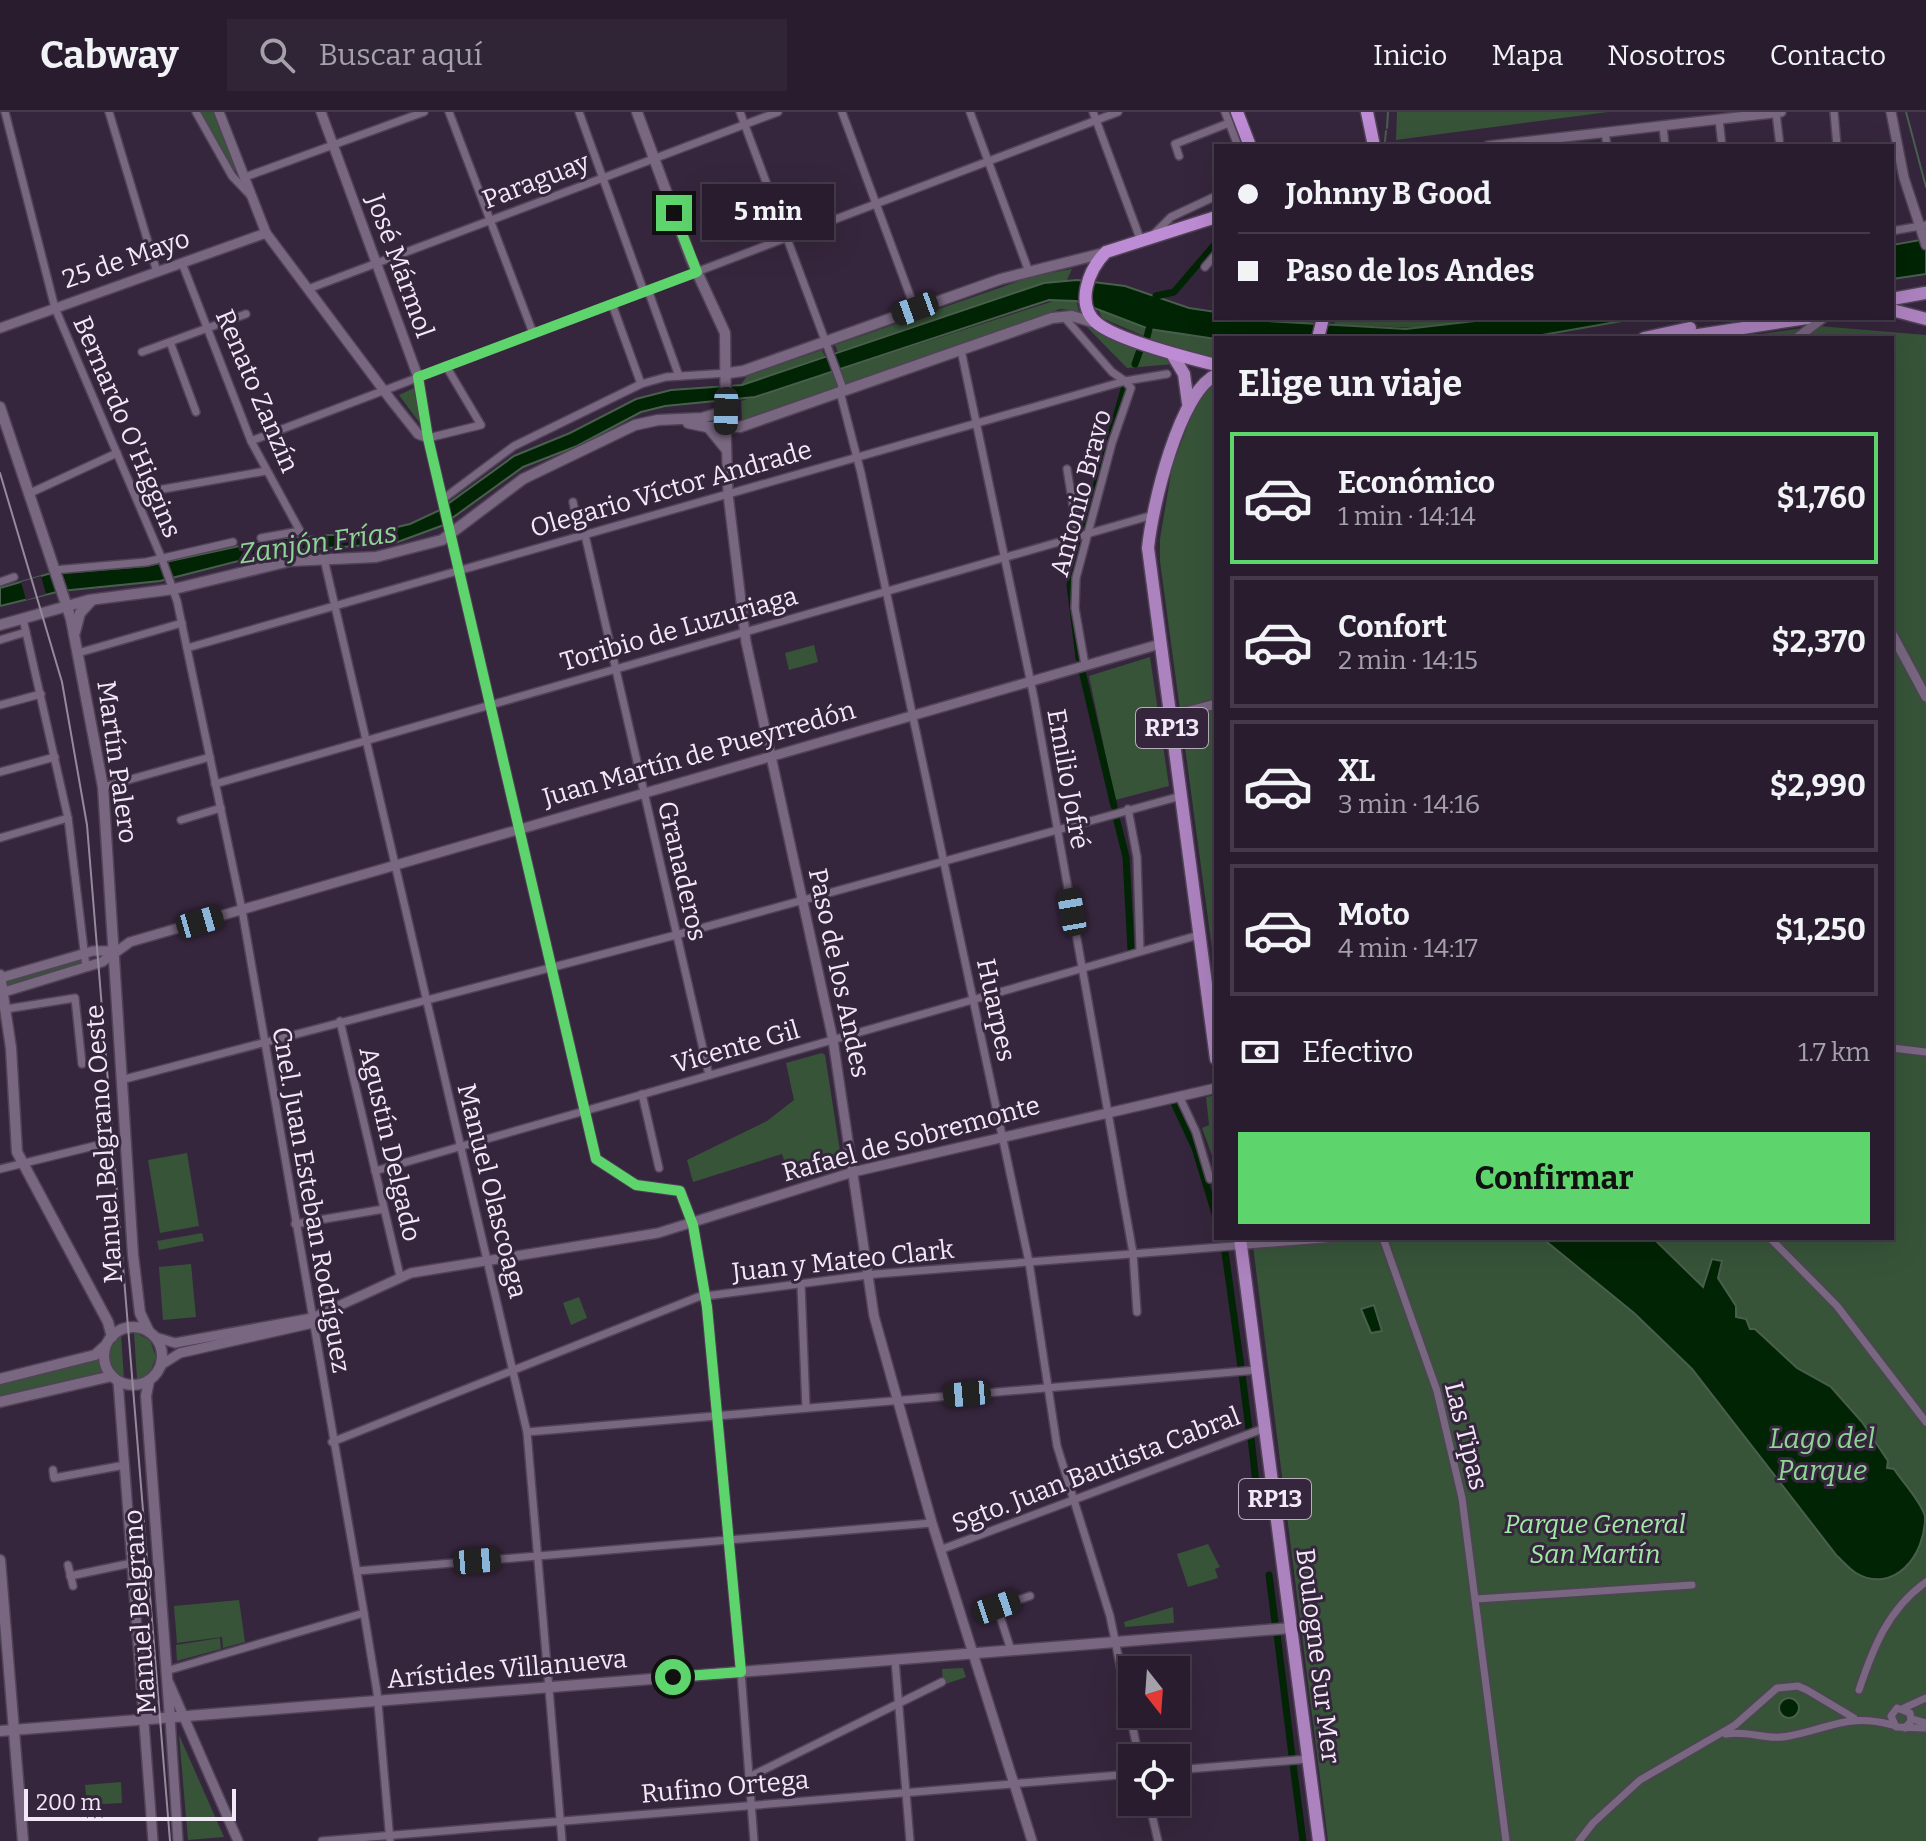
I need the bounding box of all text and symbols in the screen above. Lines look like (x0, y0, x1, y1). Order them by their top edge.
search box (227, 19, 787, 91)
text: Cabway (40, 32, 179, 78)
icon: search (255, 33, 299, 77)
text: Buscar aquí (319, 37, 482, 73)
text: Inicio (1373, 39, 1447, 72)
text: Mapa (1491, 39, 1563, 72)
text: Nosotros (1607, 39, 1726, 72)
text: Contacto (1770, 39, 1886, 72)
street label: Paraguay (478, 146, 594, 216)
text: Johnny B Good (1286, 176, 1491, 212)
callout: 5 min (702, 185, 834, 241)
street label: José Mármol (359, 189, 440, 342)
route end (656, 195, 692, 231)
text: 5 min (734, 196, 802, 227)
street label: 25 de Mayo (58, 223, 194, 295)
text: Paso de los Andes (1286, 253, 1535, 289)
car (888, 290, 942, 328)
street label: Renato Zanzín (209, 305, 305, 478)
street label: Bernardo O'Higgins (66, 311, 188, 543)
text: Elige un viaje (1238, 362, 1462, 406)
car (714, 387, 738, 435)
street label: Antonio Bravo (1044, 406, 1118, 580)
street label: Olegario Víctor Andrade (527, 434, 815, 544)
icon: car (1242, 462, 1314, 534)
text: Económico (1338, 465, 1495, 501)
text: $1,760 (1777, 480, 1866, 516)
text: 1 min · 14:14 (1338, 501, 1476, 532)
water label: Zanjón Frías (237, 516, 399, 570)
street label: Toribio de Luzuriaga (557, 580, 801, 678)
icon: car (1242, 606, 1314, 678)
text: Confort (1338, 609, 1447, 645)
text: $2,370 (1772, 624, 1866, 660)
text: 2 min · 14:15 (1338, 645, 1478, 676)
street label: Martín Palero (90, 679, 144, 845)
street label: Juan Martín de Pueyrredón (538, 694, 859, 814)
street label: Emilio Jofré (1040, 707, 1096, 851)
road number: RP13 (1136, 708, 1208, 748)
icon: car (1242, 750, 1314, 822)
text: XL (1338, 753, 1375, 789)
text: $2,990 (1770, 768, 1866, 804)
text: 3 min · 14:16 (1338, 789, 1480, 820)
street label: Granaderos (651, 798, 713, 944)
street label: Paso de los Andes (802, 866, 876, 1080)
car (1056, 886, 1088, 938)
icon: car (1242, 894, 1314, 966)
text: Moto (1338, 897, 1410, 933)
car (174, 904, 226, 940)
text: $1,250 (1775, 912, 1866, 948)
text: 4 min · 14:17 (1338, 933, 1478, 964)
street label: Huarpes (970, 956, 1022, 1064)
street label: Manuel Belgrano Oeste (79, 1004, 129, 1284)
street label: Vicente Gil (669, 1014, 803, 1080)
street label: Cnel. Juan Esteban Rodríguez (265, 1025, 357, 1375)
icon: cash (1238, 1030, 1282, 1074)
text: Efectivo (1302, 1034, 1414, 1070)
text: 1.7 km (1798, 1037, 1870, 1068)
street label: Agustín Delgado (353, 1044, 427, 1244)
street label: Manuel Olascoaga (450, 1081, 534, 1301)
street label: Rafael de Sobremonte (779, 1090, 1043, 1188)
button: Confirmar (1238, 1132, 1870, 1224)
street label: Juan y Mateo Clark (730, 1234, 956, 1288)
street label: Las Tipas (1438, 1379, 1494, 1493)
car (942, 1380, 992, 1408)
street label: Sgto. Juan Bautista Cabral (947, 1401, 1245, 1539)
water label: Lago del Parque (1769, 1422, 1875, 1487)
road number: RP13 (1239, 1479, 1311, 1519)
street label: Manuel Belgrano (117, 1509, 163, 1715)
park label: Parque General San Martín (1504, 1509, 1686, 1570)
car (452, 1547, 502, 1575)
street label: Boulogne Sur Mer (1289, 1547, 1347, 1766)
car (970, 1588, 1024, 1626)
street label: Arístides Villanueva (386, 1643, 628, 1695)
north arrow (1118, 1656, 1190, 1728)
map controls (1118, 1656, 1190, 1816)
route start (655, 1659, 691, 1695)
button: locate (1118, 1744, 1190, 1816)
street label: Rufino Ortega (640, 1764, 810, 1810)
scale bar (24, 1785, 236, 1821)
text: 200 m (36, 1789, 102, 1816)

